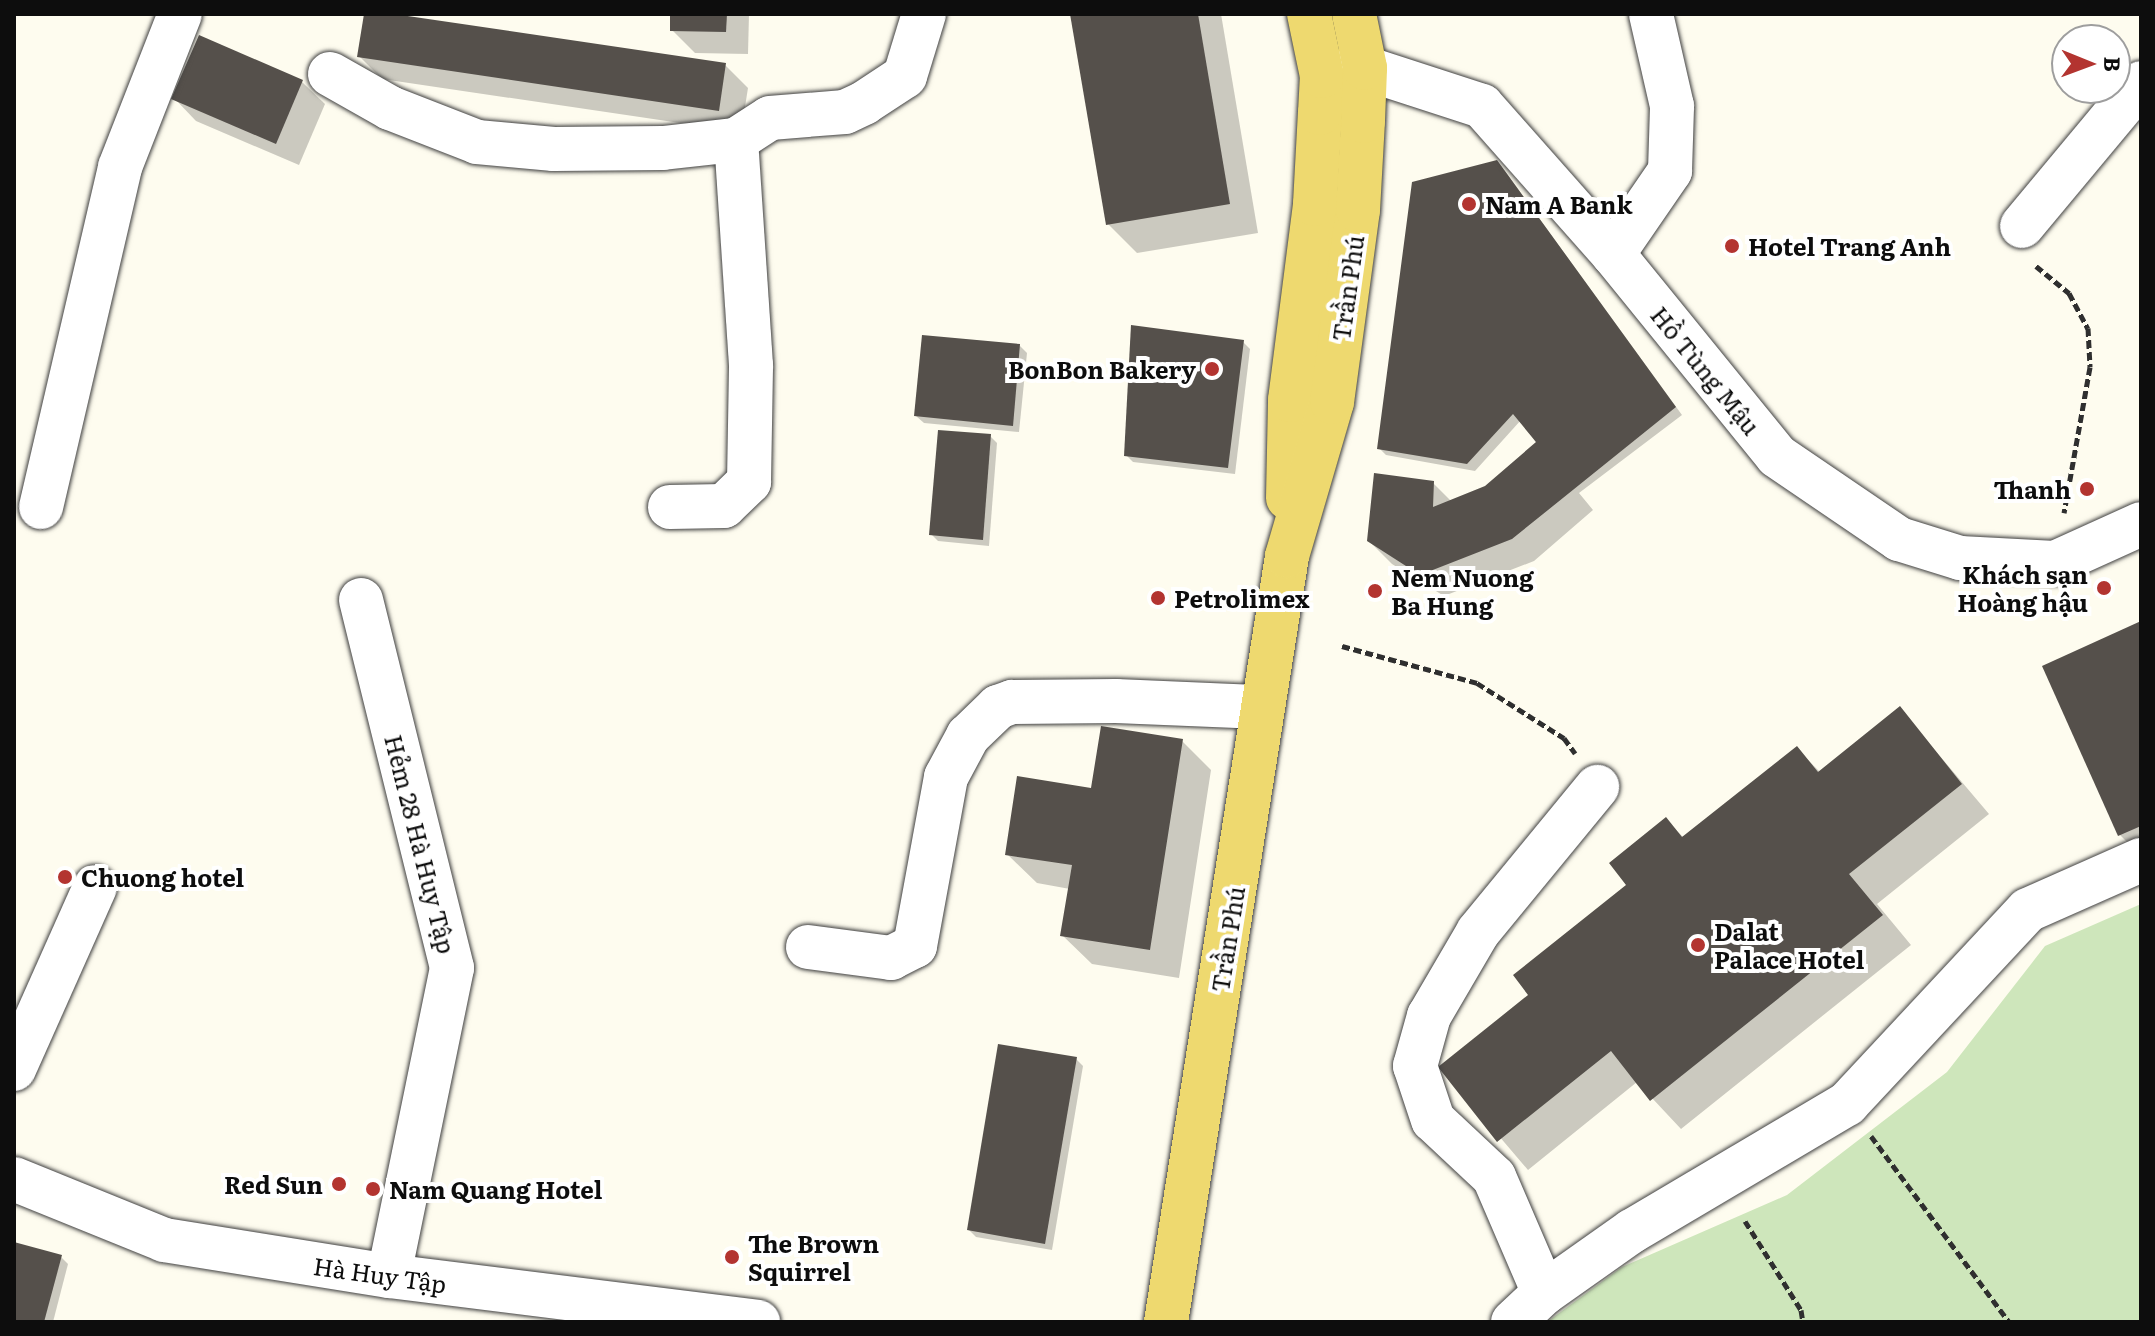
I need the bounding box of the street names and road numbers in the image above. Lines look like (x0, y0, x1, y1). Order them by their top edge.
street label: Trần Phú (1325, 233, 1369, 343)
street label: Hồ Tùng Mậu (1646, 300, 1766, 440)
street label: Hẻm 28 Hà Huy Tập (380, 732, 462, 956)
street label: Trần Phú (1204, 884, 1250, 994)
street label: Hà Huy Tập (312, 1250, 448, 1298)

